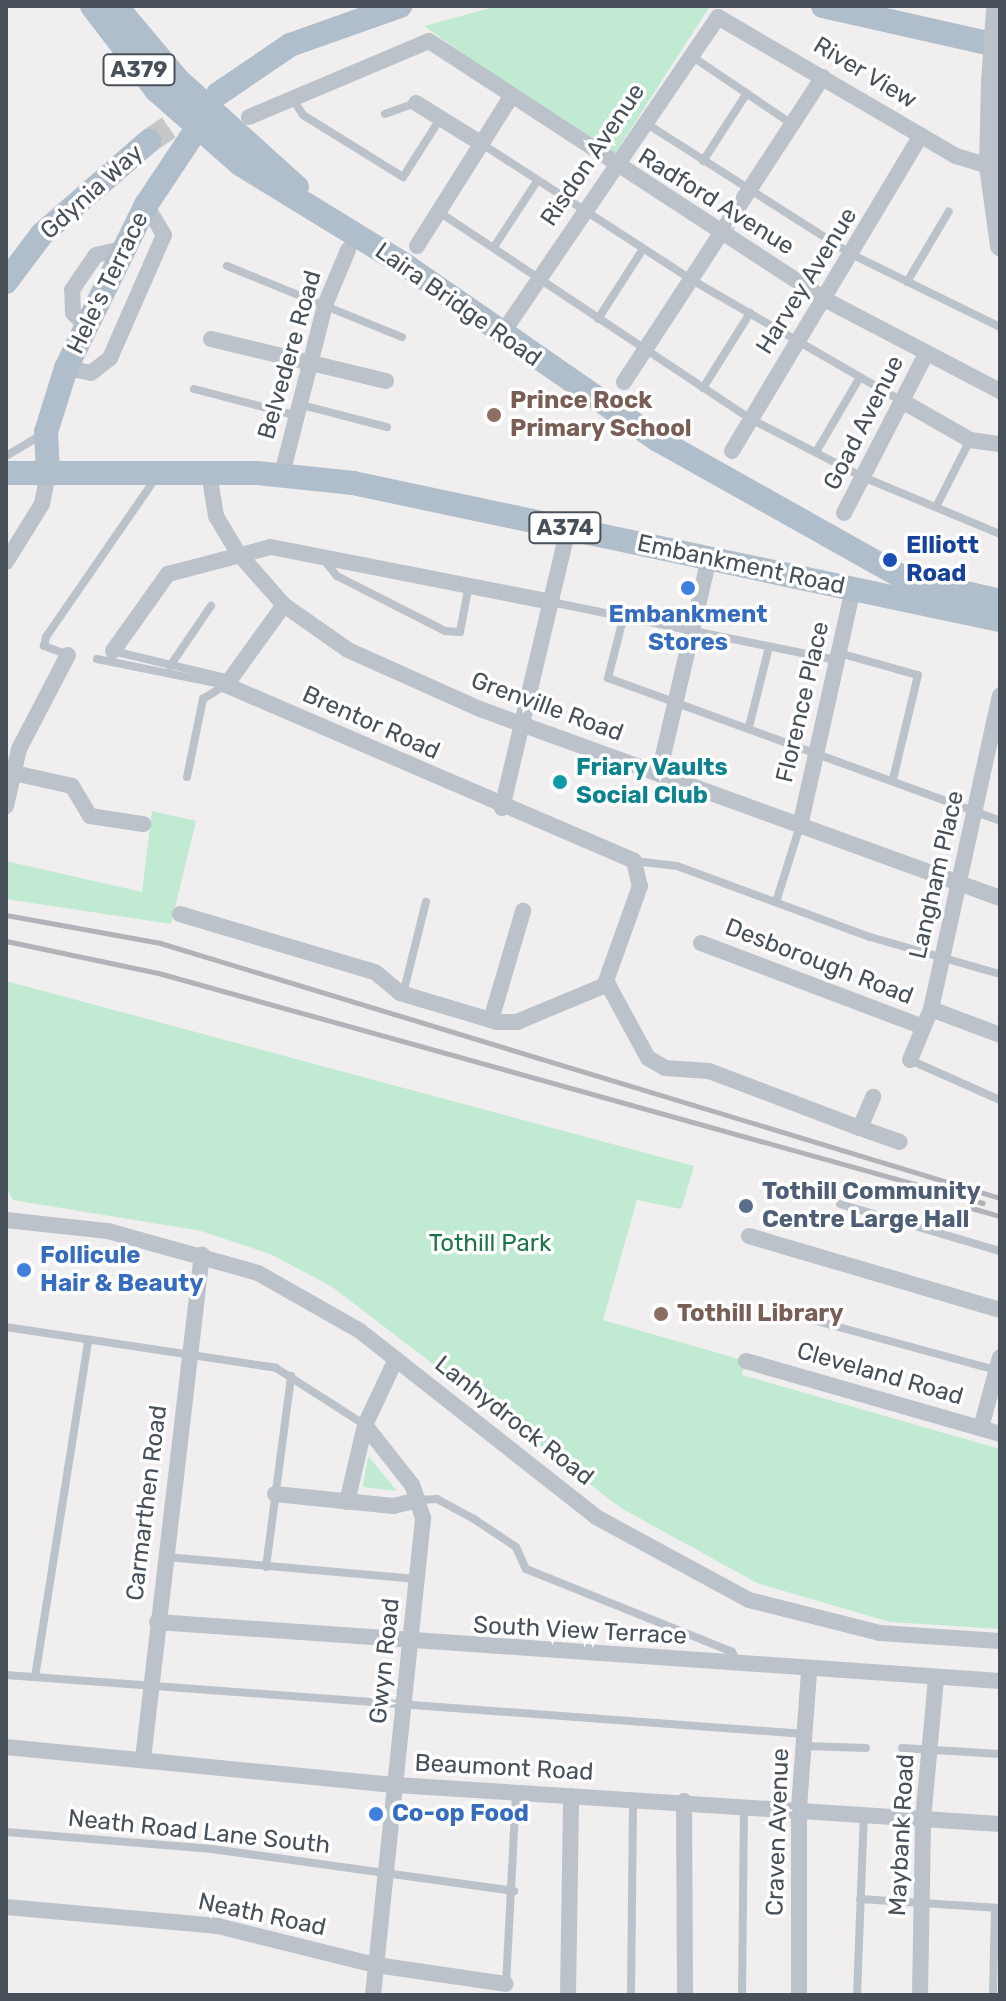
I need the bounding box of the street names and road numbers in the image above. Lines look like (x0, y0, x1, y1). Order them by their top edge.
street label: River View (808, 31, 922, 115)
road number: A379 (101, 52, 177, 88)
street label: Risdon Avenue (535, 78, 651, 232)
street label: Gdynia Way (35, 138, 149, 246)
street label: Radford Avenue (632, 142, 800, 262)
street label: Harvey Avenue (750, 202, 864, 360)
street label: Hele's Terrace (61, 207, 155, 359)
street label: Laira Bridge Road (369, 237, 547, 373)
street label: Belvedere Road (252, 267, 328, 443)
street label: Goad Avenue (818, 351, 910, 495)
road number: A374 (527, 510, 603, 546)
street label: Embankment Road (635, 529, 847, 601)
street label: Florence Place (770, 619, 836, 785)
street label: Grenville Road (467, 666, 627, 748)
street label: Brentor Road (298, 680, 444, 766)
street label: Langham Place (904, 788, 970, 962)
street label: Desborough Road (721, 913, 917, 1011)
street label: Cleveland Road (793, 1336, 967, 1412)
street label: Lanhydrock Road (429, 1350, 599, 1492)
street label: Carmarthen Road (121, 1404, 173, 1602)
street label: Gwyn Road (364, 1597, 406, 1725)
street label: South View Terrace (472, 1611, 688, 1651)
street label: Craven Avenue (761, 1747, 795, 1917)
street label: Beaumont Road (414, 1749, 594, 1787)
street label: Maybank Road (883, 1753, 921, 1917)
street label: Neath Road Lane South (66, 1804, 332, 1860)
street label: Neath Road (195, 1887, 329, 1943)

